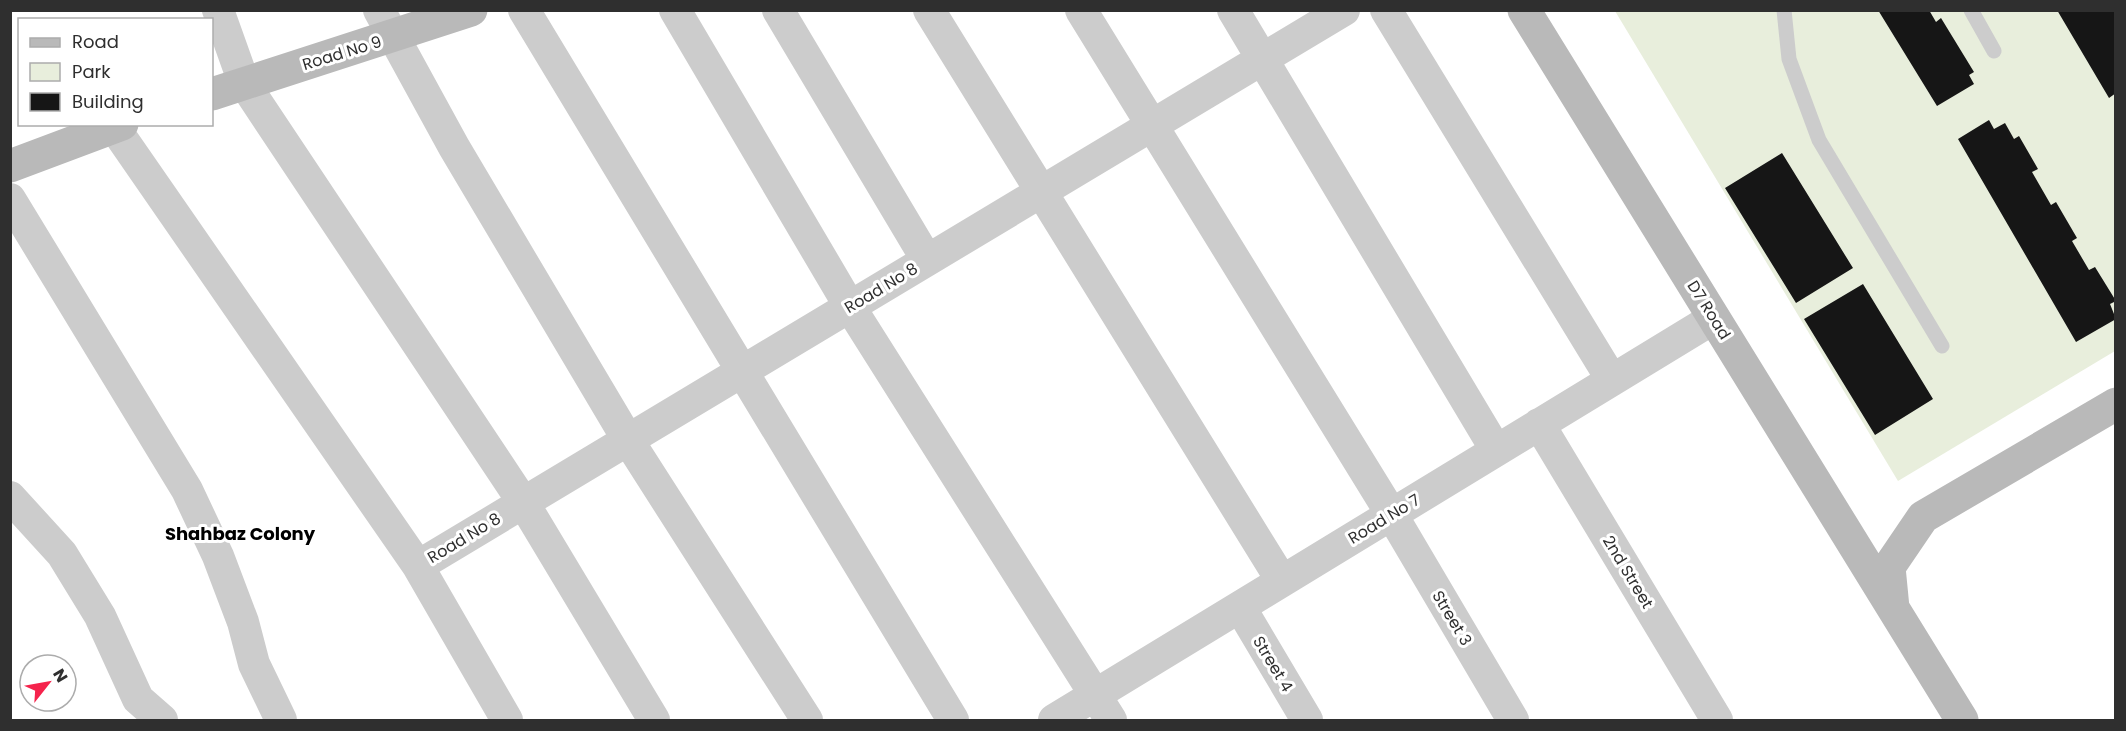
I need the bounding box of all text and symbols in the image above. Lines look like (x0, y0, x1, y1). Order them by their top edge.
legend (18, 18, 213, 126)
text: Road (72, 29, 119, 54)
street label: Road No 9 (300, 30, 384, 76)
text: Park (72, 59, 111, 84)
text: Building (72, 89, 144, 114)
street label: Road No 8 (840, 257, 922, 319)
street label: D7 Road (1682, 276, 1736, 344)
street label: Road No 7 (1344, 488, 1425, 550)
street label: Road No 8 (423, 507, 505, 569)
district label: Shahbaz Colony (165, 521, 316, 546)
street label: 2nd Street (1597, 531, 1659, 613)
street label: Street 3 (1427, 586, 1477, 650)
street label: Street 4 (1247, 632, 1299, 696)
north arrow (18, 653, 78, 713)
text: N (47, 664, 73, 687)

